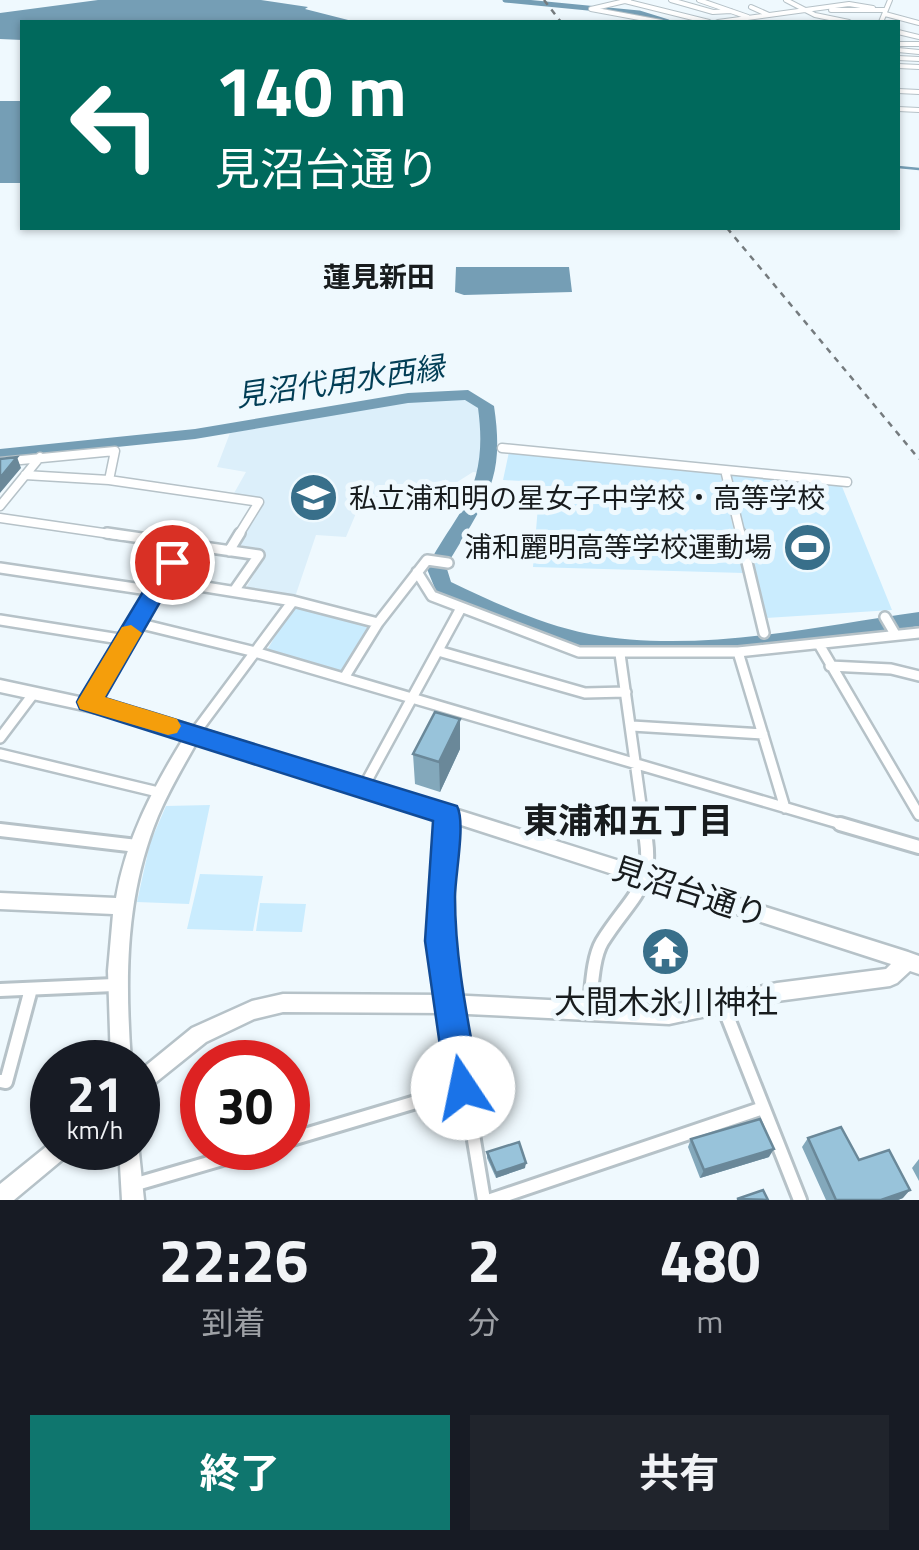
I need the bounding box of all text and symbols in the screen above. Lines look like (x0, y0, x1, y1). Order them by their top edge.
text: 140 m (215, 37, 407, 143)
icon: left (50, 60, 180, 190)
text: 見沼台通り (215, 134, 440, 202)
district label: 蓮見新田 (323, 255, 435, 298)
water label: 見沼代用水西縁 (233, 343, 450, 418)
school or university icon: 私立浦和明の星女子中学校・高等学校 (288, 472, 340, 524)
place label: 私立浦和明の星女子中学校・高等学校 (349, 476, 825, 519)
pin (130, 520, 215, 605)
sports icon: 浦和麗明高等学校運動場 (781, 521, 833, 573)
place label: 浦和麗明高等学校運動場 (464, 525, 772, 568)
icon: arrive (145, 535, 200, 590)
district label: 東浦和五丁目 (523, 793, 733, 847)
street label: 見沼台通り (607, 843, 774, 939)
temple icon: 大間木氷川神社 (640, 926, 692, 978)
place label: 大間木氷川神社 (554, 977, 778, 1025)
position arrow (411, 1036, 515, 1140)
speed limit sign: 30 (180, 1040, 310, 1170)
text: 21 (67, 1055, 123, 1131)
text: km/h (67, 1111, 123, 1149)
text: 22:26 (159, 1214, 308, 1305)
text: 2 (467, 1214, 501, 1305)
text: 480 (659, 1214, 760, 1305)
text: m (697, 1297, 723, 1345)
text: 到着 (202, 1298, 266, 1346)
text: 分 (468, 1298, 500, 1346)
button: 終了 (30, 1415, 450, 1530)
button: 共有 (470, 1415, 889, 1530)

